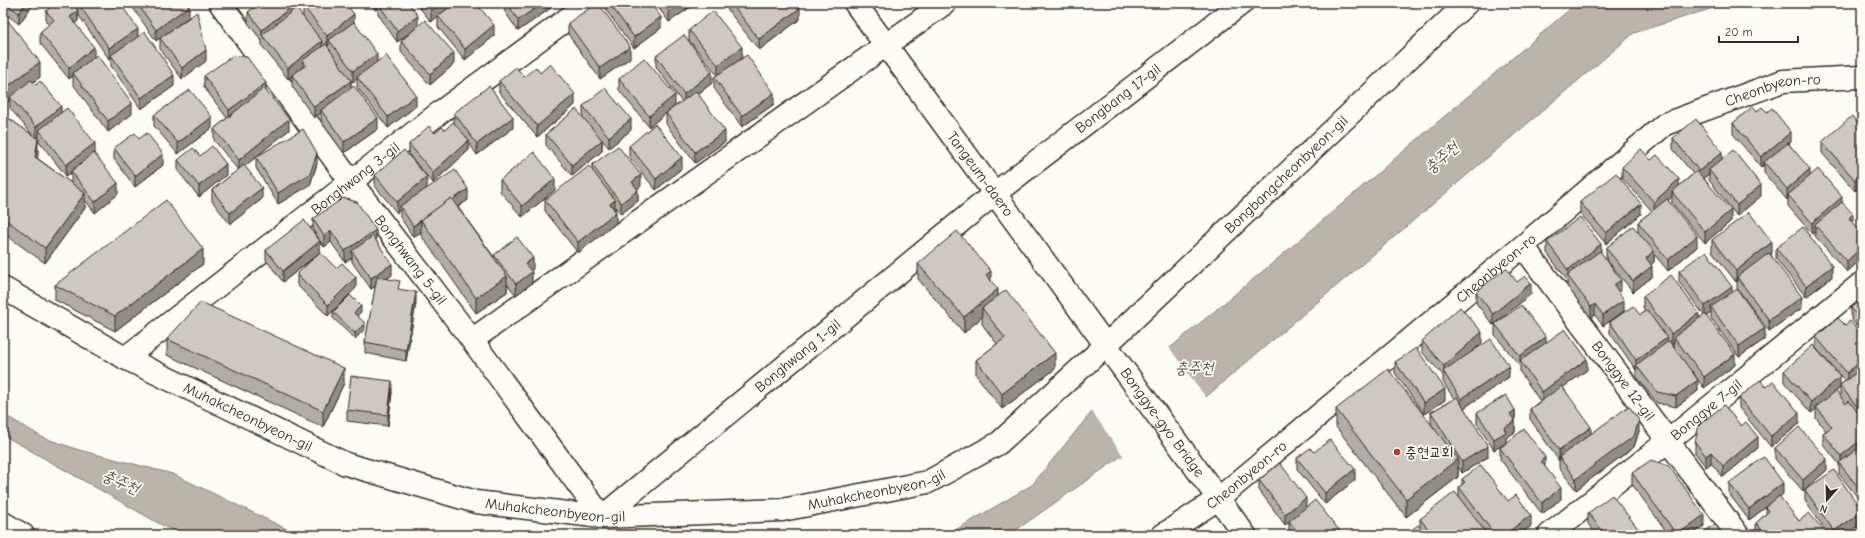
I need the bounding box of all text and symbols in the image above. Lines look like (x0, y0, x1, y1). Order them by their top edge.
scale bar (1719, 18, 1798, 44)
text: 20 m (1725, 25, 1753, 39)
street label: Bongbang 17-gil (1072, 60, 1164, 137)
street label: Cheonbyeon-ro (1722, 70, 1821, 110)
street label: Bongbangcheonbyeon-gil (1221, 112, 1352, 237)
street label: Tangeum-daero (943, 128, 1017, 220)
water label: 충주천 (1421, 137, 1464, 177)
street label: Bonghwang 3-gil (307, 138, 403, 219)
street label: Bonghwang 5-gil (371, 212, 451, 308)
street label: Cheonbyeon-ro (1452, 230, 1540, 307)
street label: Bonghwang 1-gil (751, 315, 844, 396)
street label: Bonggye 12-gil (1588, 337, 1659, 424)
water label: 충주천 (1175, 359, 1215, 377)
street label: Bonggye-gyo Bridge (1116, 364, 1209, 481)
street label: Bonggye 7-gil (1667, 375, 1746, 444)
street label: Muhakcheonbyeon-gil (181, 378, 315, 456)
street label: Cheonbyeon-ro (1203, 437, 1291, 513)
place label: 충현교회 (1405, 443, 1453, 461)
marker: 충현교회 (1392, 447, 1402, 457)
street label: Muhakcheonbyeon-gil (806, 465, 949, 514)
water label: 충주천 (99, 466, 144, 499)
north arrow (1807, 480, 1847, 520)
street label: Muhakcheonbyeon-gil (484, 494, 626, 526)
text: N (1818, 502, 1829, 516)

